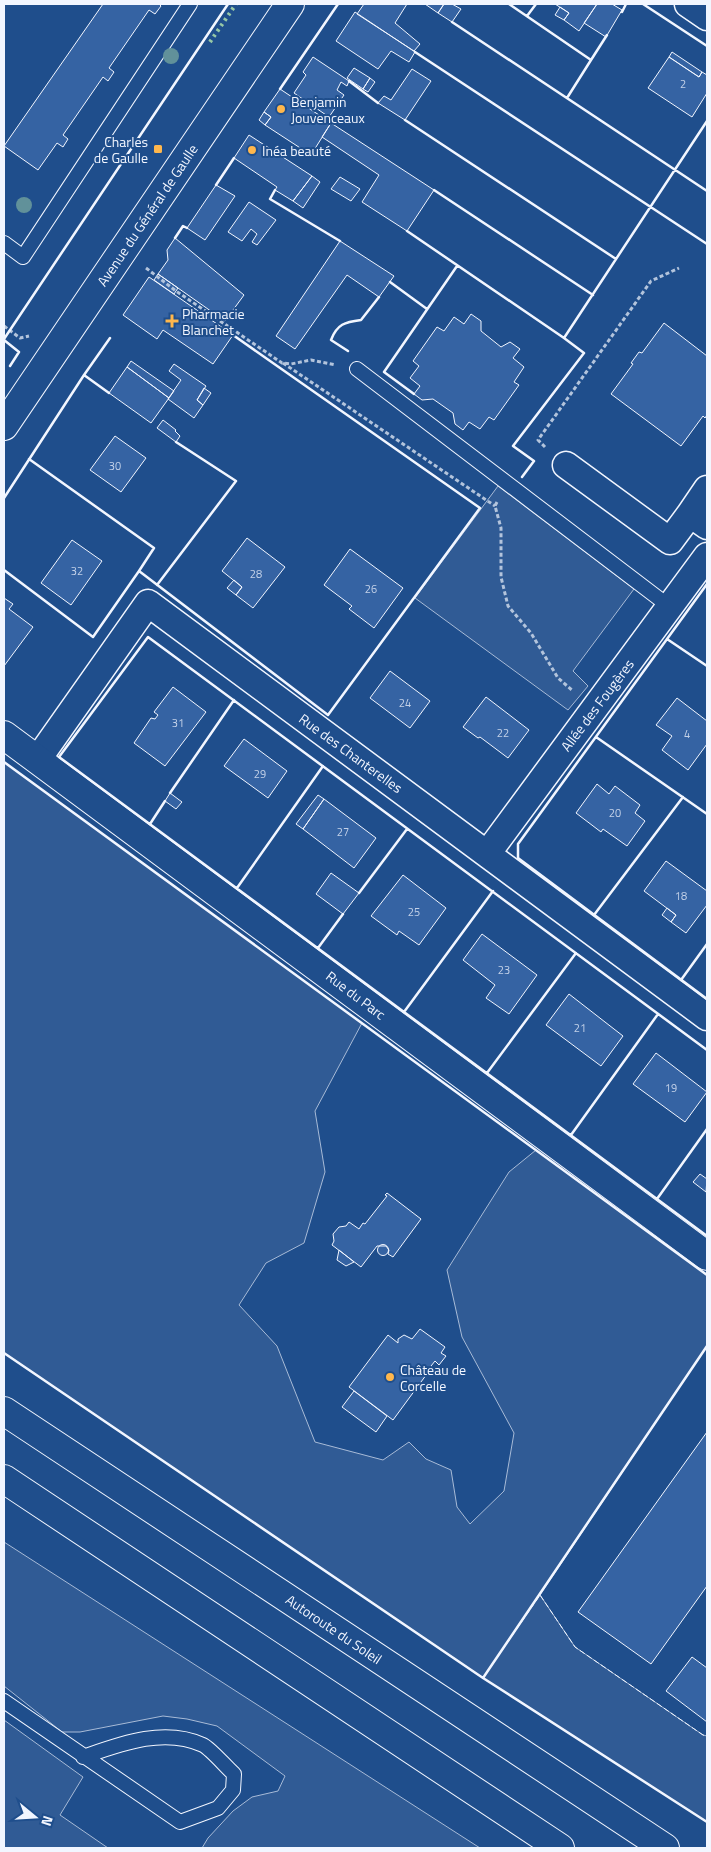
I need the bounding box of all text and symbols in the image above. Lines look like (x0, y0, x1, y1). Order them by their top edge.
house number: 2 (680, 76, 686, 92)
place label: Benjamin Jouvenceaux (291, 91, 366, 128)
marker: Benjamin Jouvenceaux (275, 103, 287, 115)
place label: Charles de Gaulle (94, 131, 148, 168)
street label: Avenue du Général de Gaulle (91, 140, 203, 290)
place label: Inéa beauté (262, 140, 331, 161)
marker: Charles de Gaulle (152, 143, 164, 155)
marker: Inéa beauté (246, 144, 258, 156)
place label: Pharmacie Blanchet (182, 303, 245, 340)
marker: Pharmacie Blanchet (166, 315, 178, 327)
house number: 30 (109, 458, 121, 474)
house number: 32 (71, 563, 83, 579)
house number: 28 (250, 566, 262, 582)
house number: 26 (365, 581, 377, 597)
street label: Allée des Fougères (555, 655, 639, 755)
house number: 24 (399, 695, 411, 711)
street label: Rue des Chanterelles (295, 708, 407, 798)
house number: 31 (172, 715, 184, 731)
house number: 22 (497, 725, 509, 741)
house number: 4 (684, 726, 690, 742)
house number: 29 (254, 766, 266, 782)
house number: 20 (609, 805, 621, 821)
house number: 27 (337, 824, 349, 840)
house number: 18 (675, 888, 687, 904)
house number: 25 (408, 904, 420, 920)
house number: 23 (498, 962, 510, 978)
street label: Rue du Parc (322, 966, 390, 1024)
house number: 21 (574, 1020, 586, 1036)
house number: 19 (665, 1080, 677, 1096)
place label: Château de Corcelle (400, 1359, 466, 1396)
marker: Château de Corcelle (384, 1371, 396, 1383)
street label: Autoroute du Soleil (282, 1589, 386, 1669)
north arrow (10, 1792, 60, 1842)
text: N (36, 1813, 59, 1829)

